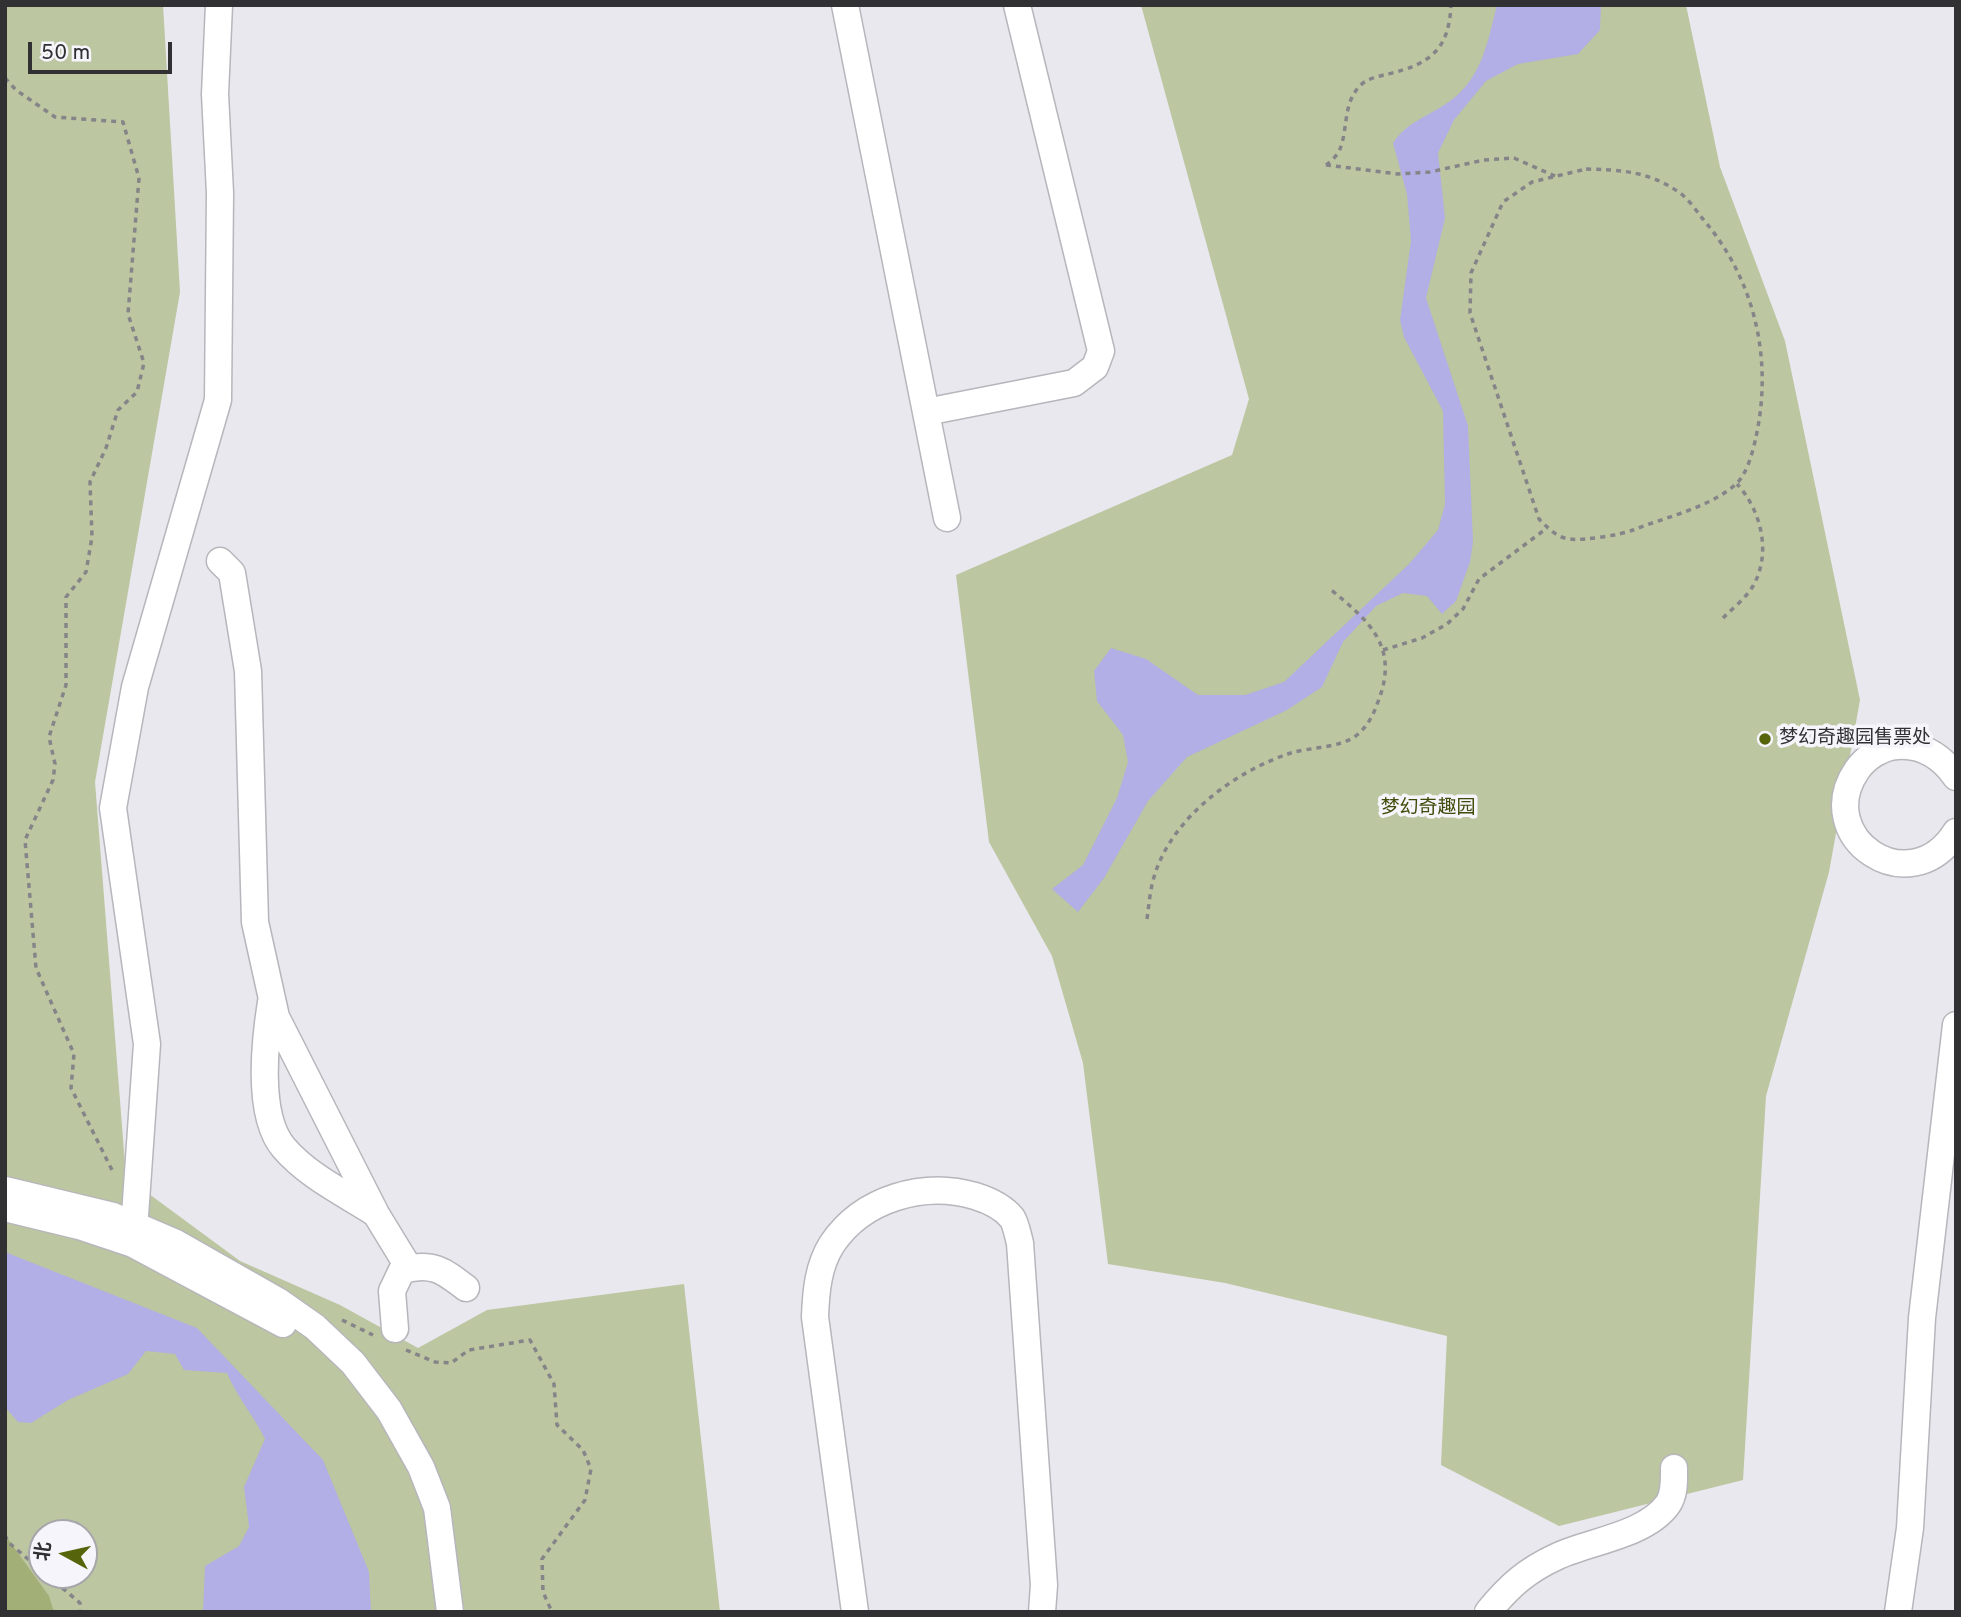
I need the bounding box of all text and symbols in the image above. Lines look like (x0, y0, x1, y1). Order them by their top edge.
scale bar (32, 28, 175, 72)
text: 50 m (41, 40, 90, 67)
place label: 梦幻奇趣园售票处 (1779, 728, 1931, 750)
marker: 梦幻奇趣园售票处 (1757, 731, 1773, 747)
park label: 梦幻奇趣园 (1381, 798, 1475, 820)
north arrow (28, 1519, 98, 1589)
text: 北 (31, 1540, 57, 1562)

